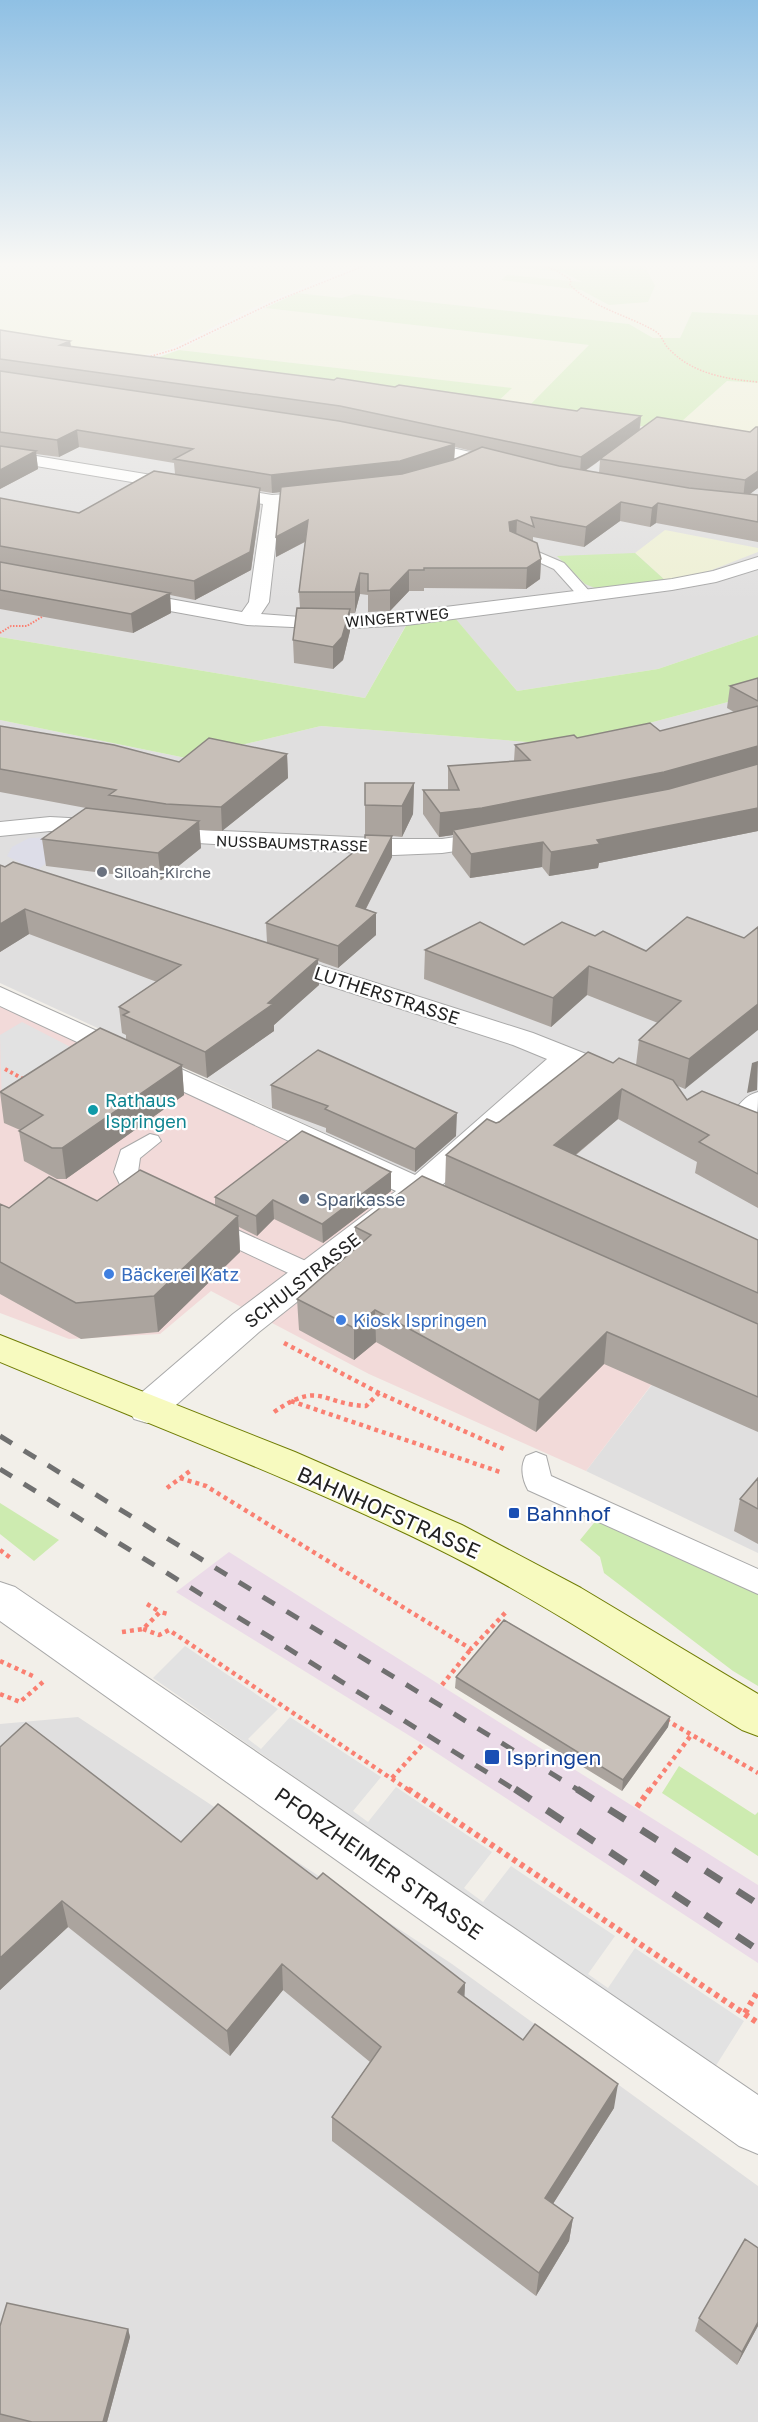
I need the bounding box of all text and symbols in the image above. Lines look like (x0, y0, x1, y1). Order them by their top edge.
street label: WINGERTWEG (344, 603, 450, 631)
street label: NUSSBAUMSTRASSE (216, 831, 368, 855)
place label: Siloah-Kirche (114, 863, 211, 881)
marker: Siloah-Kirche (95, 865, 109, 879)
street label: LUTHERSTRASSE (312, 961, 462, 1029)
place label: Rathaus Ispringen (105, 1089, 187, 1132)
marker: Rathaus Ispringen (86, 1103, 100, 1117)
place label: Sparkasse (316, 1188, 405, 1210)
marker: Sparkasse (297, 1192, 311, 1206)
street label: SCHULSTRASSE (240, 1228, 364, 1332)
place label: Bäckerei Katz (121, 1263, 239, 1285)
marker: Bäckerei Katz (102, 1267, 116, 1281)
place label: Kiosk Ispringen (353, 1309, 487, 1331)
marker: Kiosk Ispringen (334, 1313, 348, 1327)
street label: BAHNHOFSTRASSE (293, 1460, 485, 1564)
place label: Bahnhof (526, 1500, 611, 1526)
marker: Bahnhof (507, 1506, 521, 1520)
place label: Ispringen (506, 1744, 601, 1770)
marker: Ispringen (483, 1748, 501, 1766)
street label: PFORZHEIMER STRASSE (270, 1781, 488, 1945)

